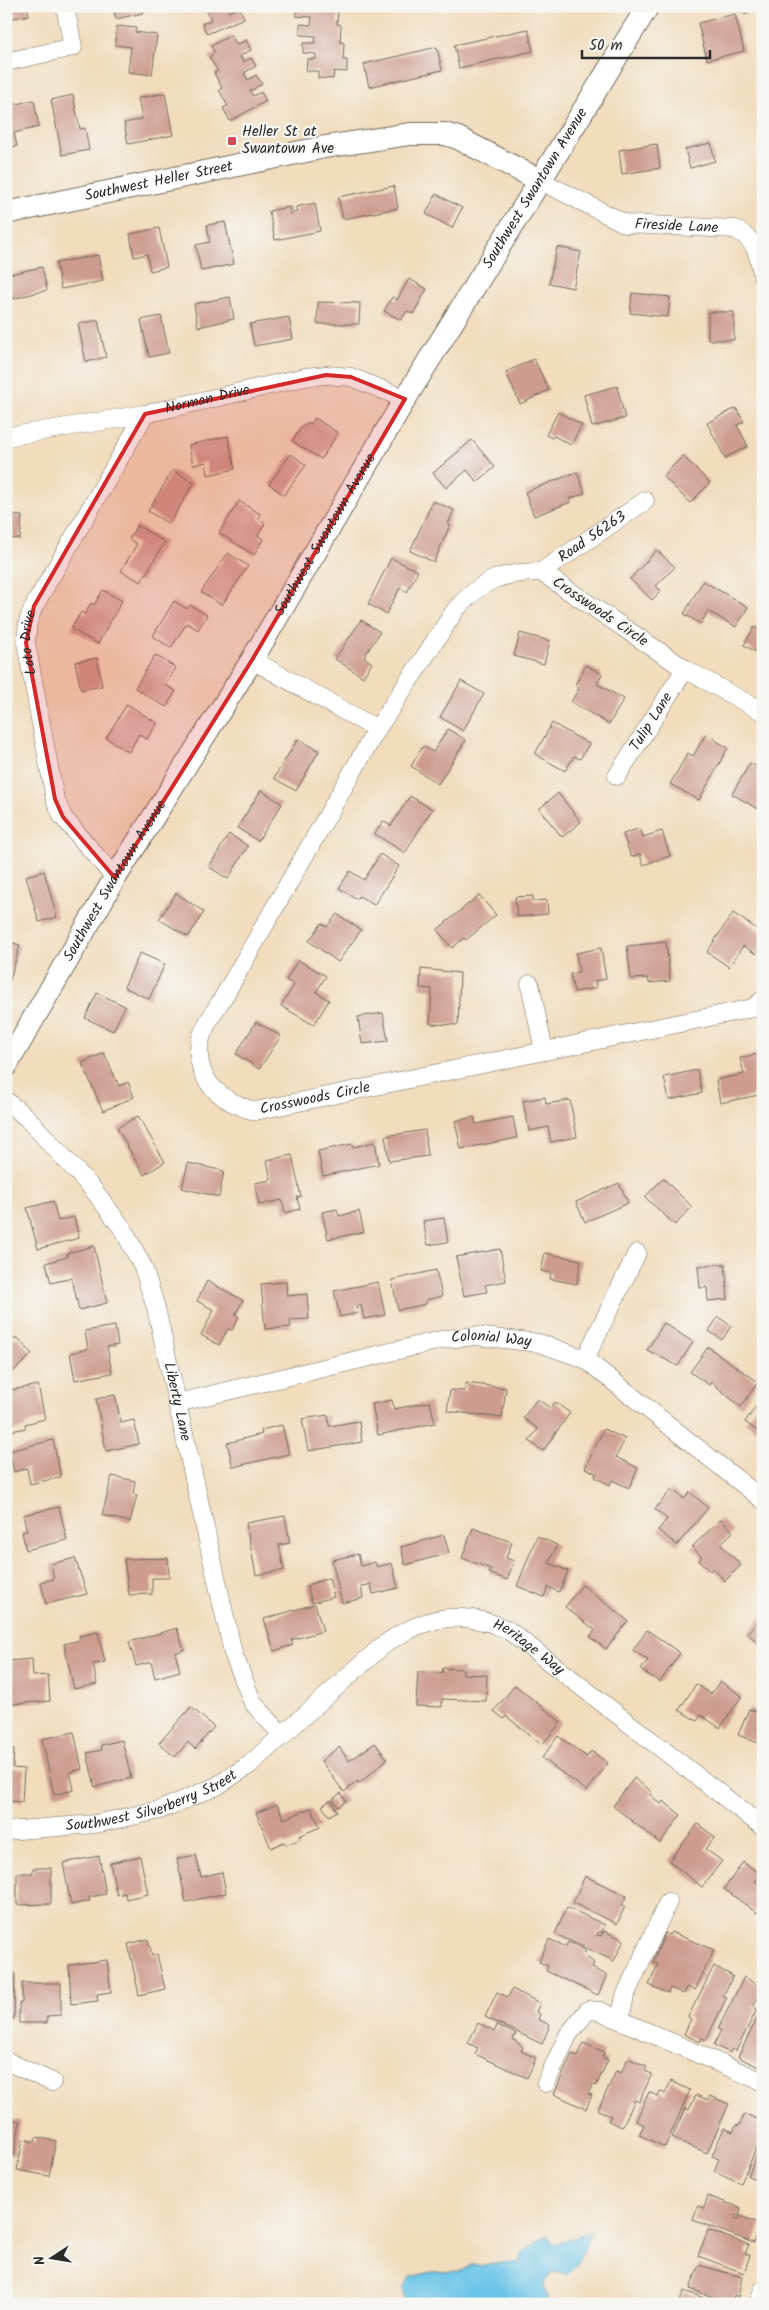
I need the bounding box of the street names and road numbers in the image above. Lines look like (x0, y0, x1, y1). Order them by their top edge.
street label: Southwest Swantown Avenue (476, 103, 594, 273)
street label: Southwest Heller Street (82, 154, 235, 208)
street label: Fireside Lane (634, 212, 719, 240)
street label: Norman Drive (163, 378, 252, 421)
street label: Southwest Swantown Avenue (268, 449, 383, 621)
street label: Road 56263 (553, 505, 632, 569)
street label: Crosswoods Circle (547, 571, 653, 653)
street label: Lato Drive (14, 606, 44, 677)
street label: Tulip Lane (624, 688, 679, 756)
street label: Southwest Swantown Avenue (57, 795, 173, 966)
street label: Crosswoods Circle (258, 1075, 372, 1122)
street label: Colonial Way (450, 1324, 533, 1354)
street label: Liberty Lane (156, 1360, 197, 1444)
street label: Heritage Way (489, 1613, 570, 1682)
street label: Southwest Silverberry Street (65, 1764, 242, 1838)

